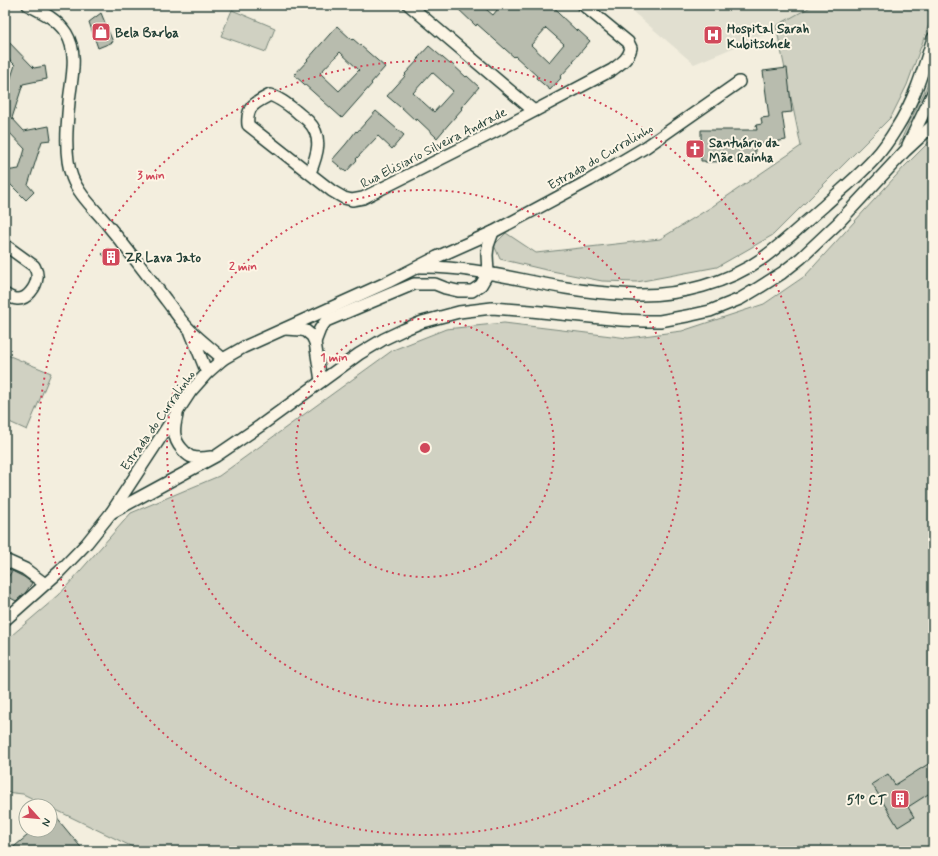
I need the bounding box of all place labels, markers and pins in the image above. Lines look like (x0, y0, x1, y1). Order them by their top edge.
shop icon: Bela Barba (90, 21, 112, 43)
place label: Hospital Sarah Kubitschek (727, 21, 809, 53)
hospital icon: Hospital Sarah Kubitschek (702, 24, 724, 46)
place label: Bela Barba (115, 25, 179, 42)
place label: Santuário da Mãe Rainha (709, 135, 781, 167)
church icon: Santuário da Mãe Rainha (684, 138, 706, 160)
building icon: ZR Lava Jato (100, 246, 122, 268)
place label: ZR Lava Jato (125, 250, 201, 267)
centre of rings (418, 441, 432, 455)
building icon: 51º CT (889, 788, 911, 810)
place label: 51º CT (847, 792, 887, 809)

